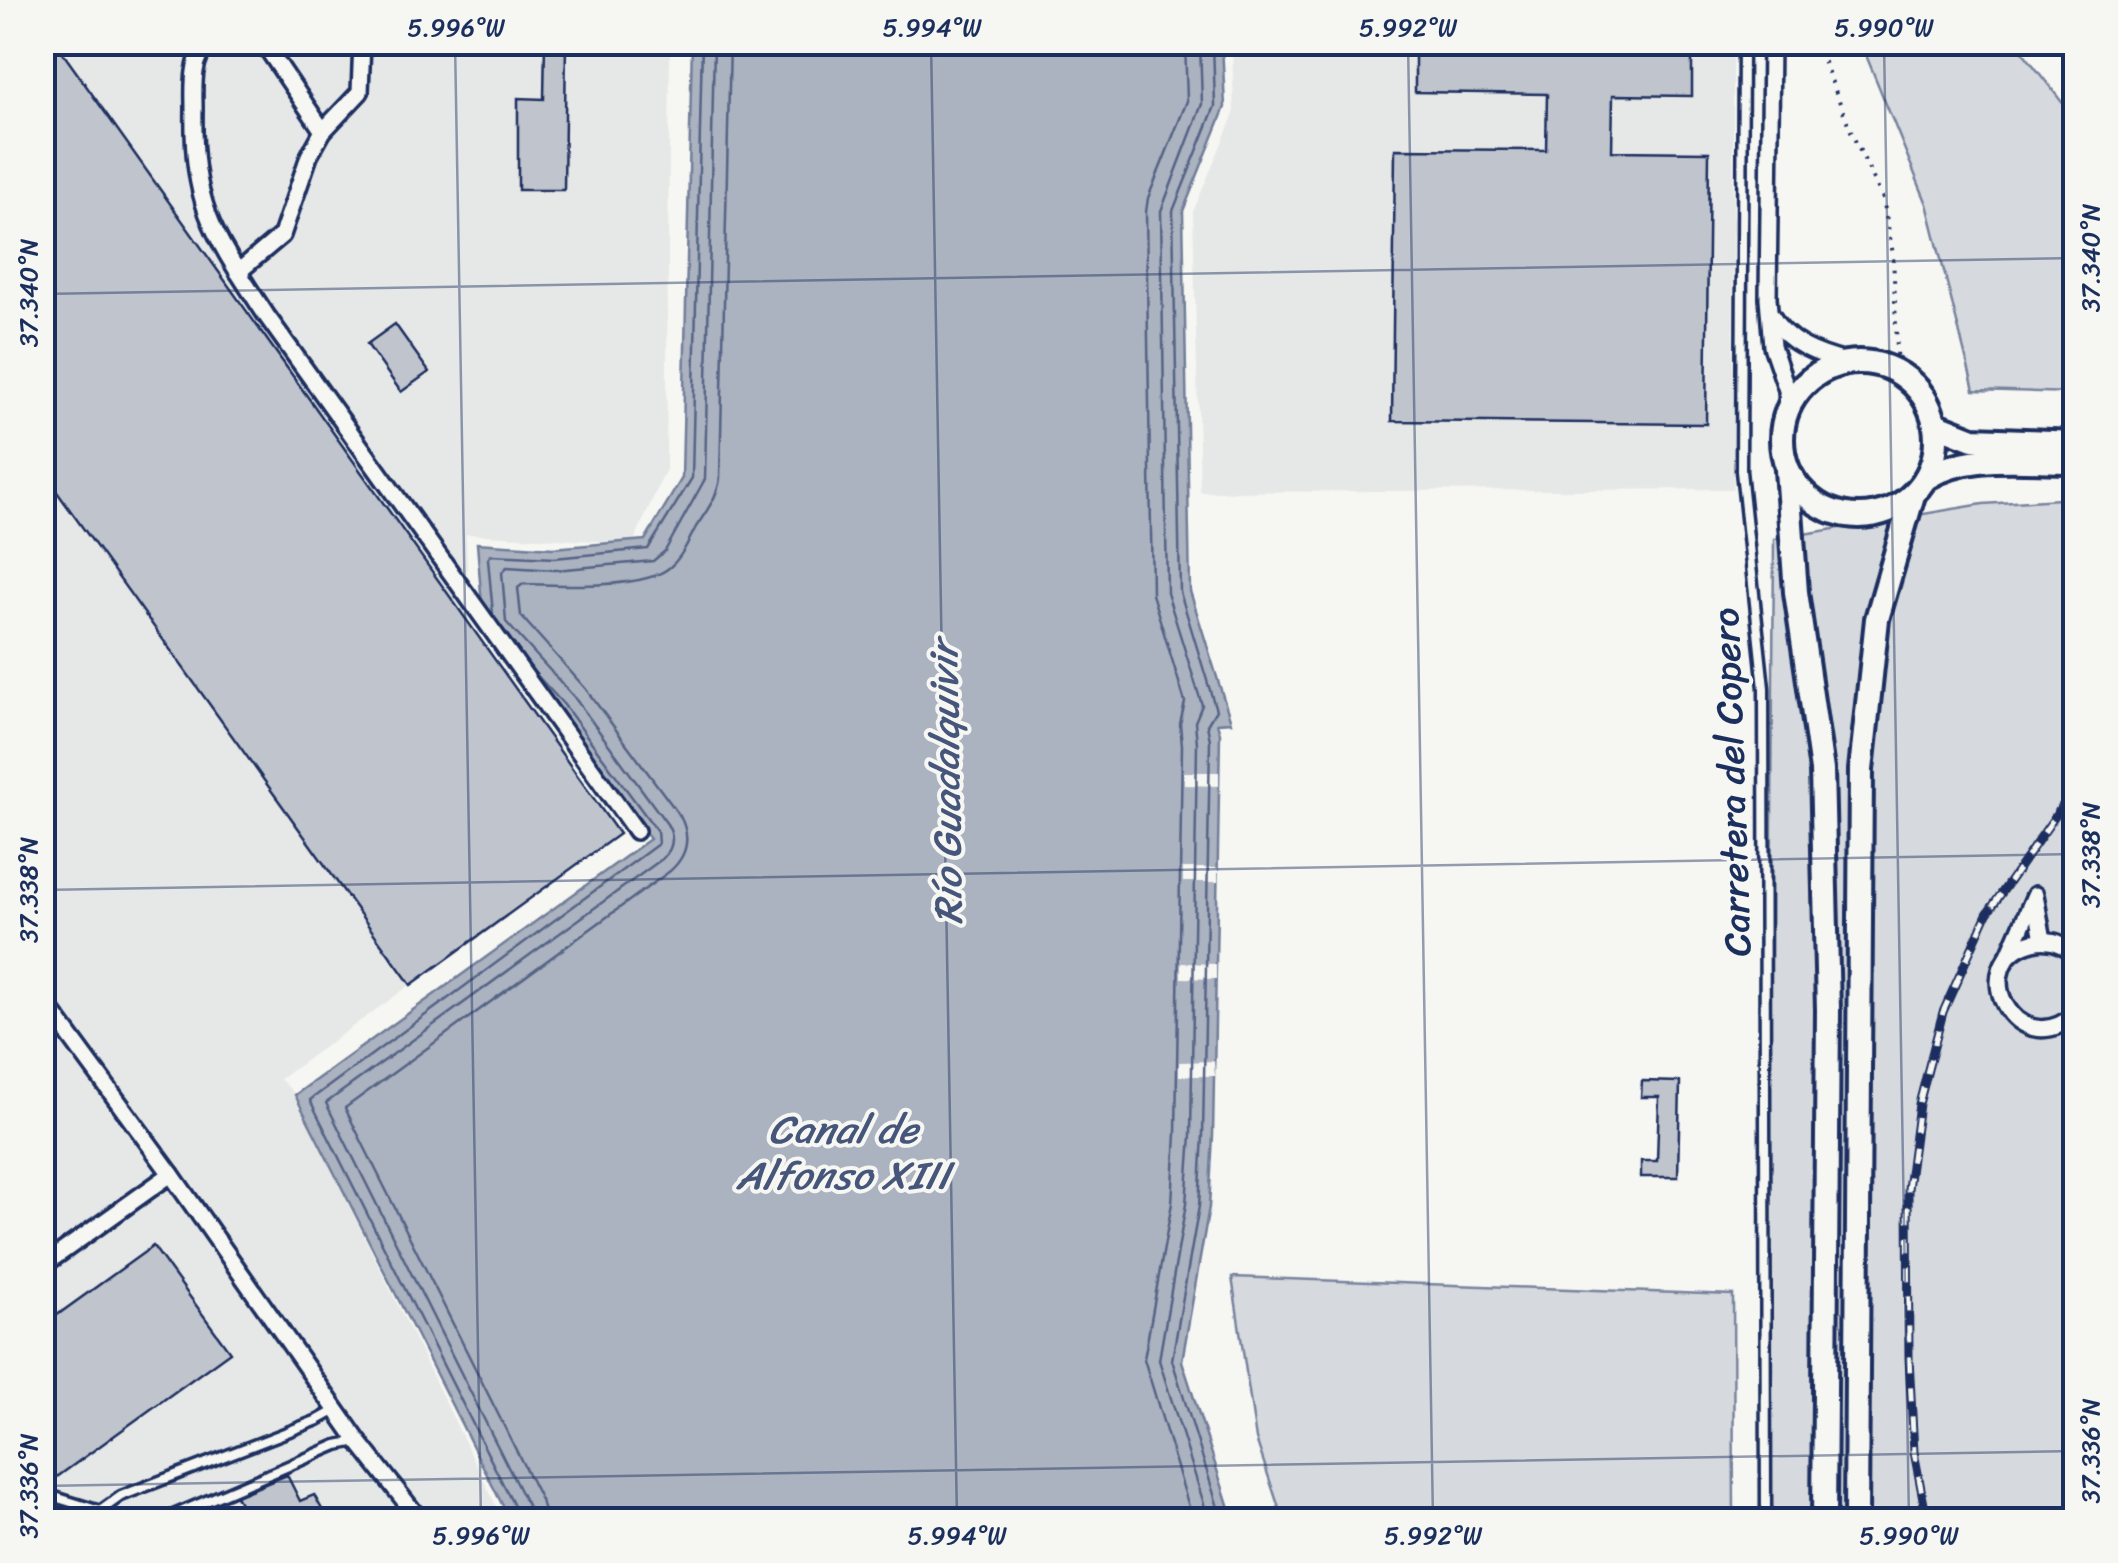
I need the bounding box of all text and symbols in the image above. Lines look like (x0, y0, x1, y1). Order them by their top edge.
text: 5.996°W (407, 5, 506, 50)
text: 5.994°W (882, 5, 982, 50)
text: 5.992°W (1359, 5, 1458, 50)
text: 5.990°W (1834, 5, 1934, 50)
text: 37.340°N (2068, 203, 2113, 312)
text: 37.340°N (6, 238, 51, 347)
street label: Carretera del Copero (1692, 606, 1772, 958)
water label: Río Guadalquivir (908, 634, 984, 925)
text: 37.338°N (2068, 801, 2113, 908)
text: 37.338°N (6, 836, 51, 943)
water label: Canal de Alfonso XIII (735, 1094, 956, 1211)
text: 37.336°N (2068, 1398, 2113, 1504)
text: 37.336°N (6, 1433, 51, 1539)
text: 5.996°W (432, 1513, 531, 1558)
text: 5.994°W (907, 1513, 1007, 1558)
text: 5.992°W (1384, 1513, 1483, 1558)
text: 5.990°W (1859, 1513, 1959, 1558)

